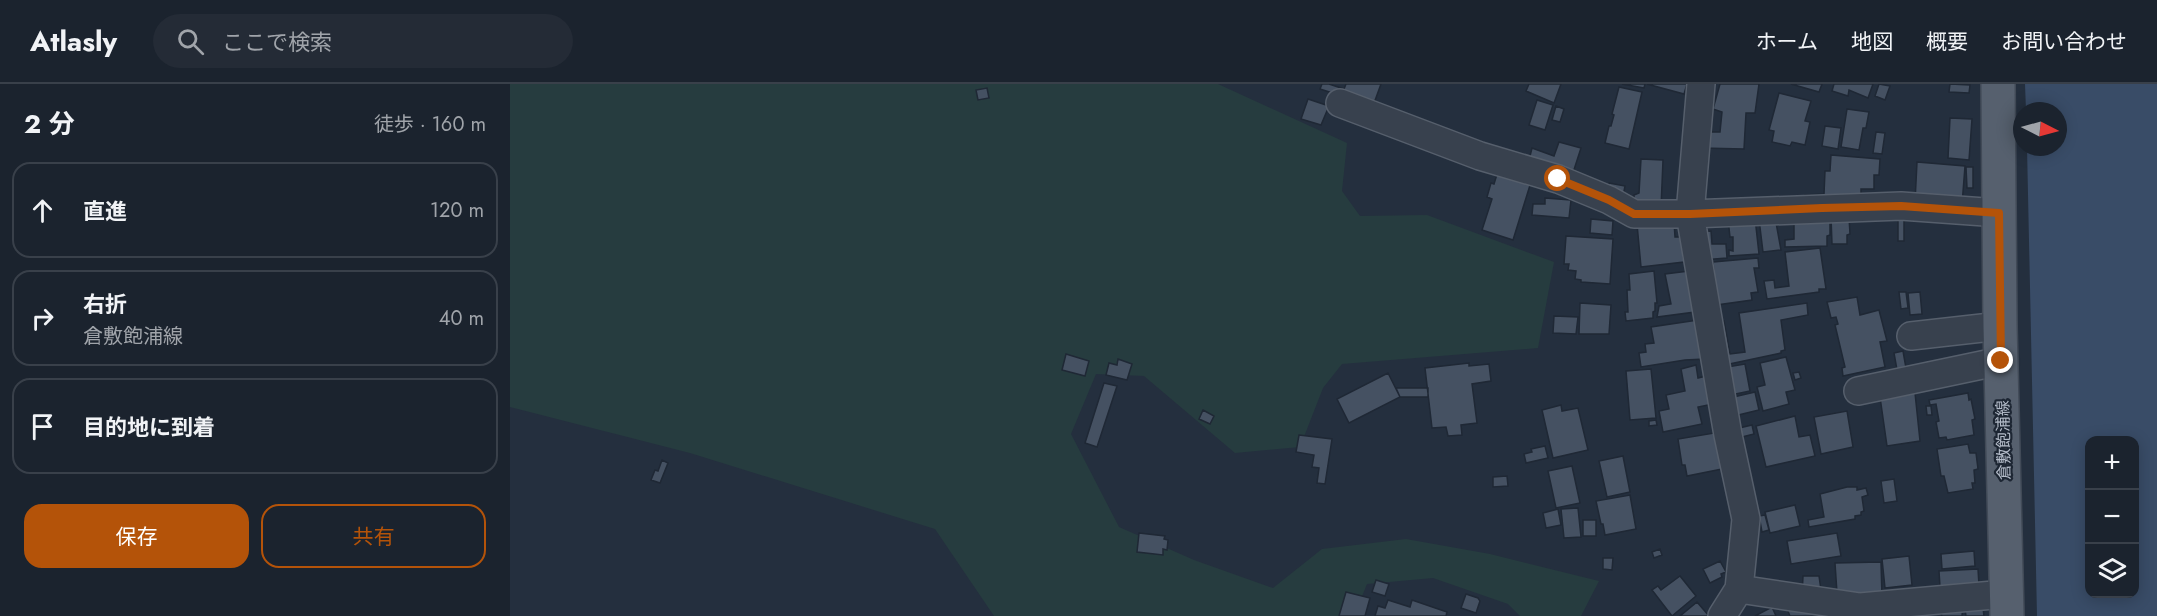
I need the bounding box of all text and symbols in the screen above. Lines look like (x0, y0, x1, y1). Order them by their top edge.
search box (153, 14, 573, 68)
text: Atlasly (30, 21, 117, 62)
icon: search (174, 25, 207, 58)
text: ここで検索 (222, 26, 332, 58)
text: ホーム (1756, 27, 1818, 57)
text: 地図 (1851, 27, 1893, 57)
text: 概要 (1926, 27, 1968, 57)
text: お問い合わせ (2001, 27, 2127, 57)
north arrow (2013, 102, 2067, 156)
text: 2 分 (24, 105, 75, 143)
text: 徒歩 · 160 m (374, 110, 486, 139)
route start (1544, 165, 1570, 191)
icon: ahead (26, 194, 59, 227)
text: 直進 (83, 195, 127, 227)
text: 120 m (430, 196, 484, 225)
text: 右折 (83, 288, 127, 320)
icon: right (26, 302, 59, 335)
text: 40 m (439, 304, 484, 333)
text: 倉敷飽浦線 (83, 322, 183, 351)
route end (1987, 347, 2013, 373)
street label: 倉敷飽浦線 (1991, 400, 2016, 480)
icon: arrive (26, 410, 59, 443)
text: 目的地に到着 (83, 411, 215, 443)
map controls (2085, 436, 2139, 598)
button: + (2085, 436, 2139, 490)
button: − (2085, 490, 2139, 544)
button: 保存 (24, 504, 249, 568)
button: 共有 (261, 504, 486, 568)
button: layers (2085, 544, 2139, 598)

